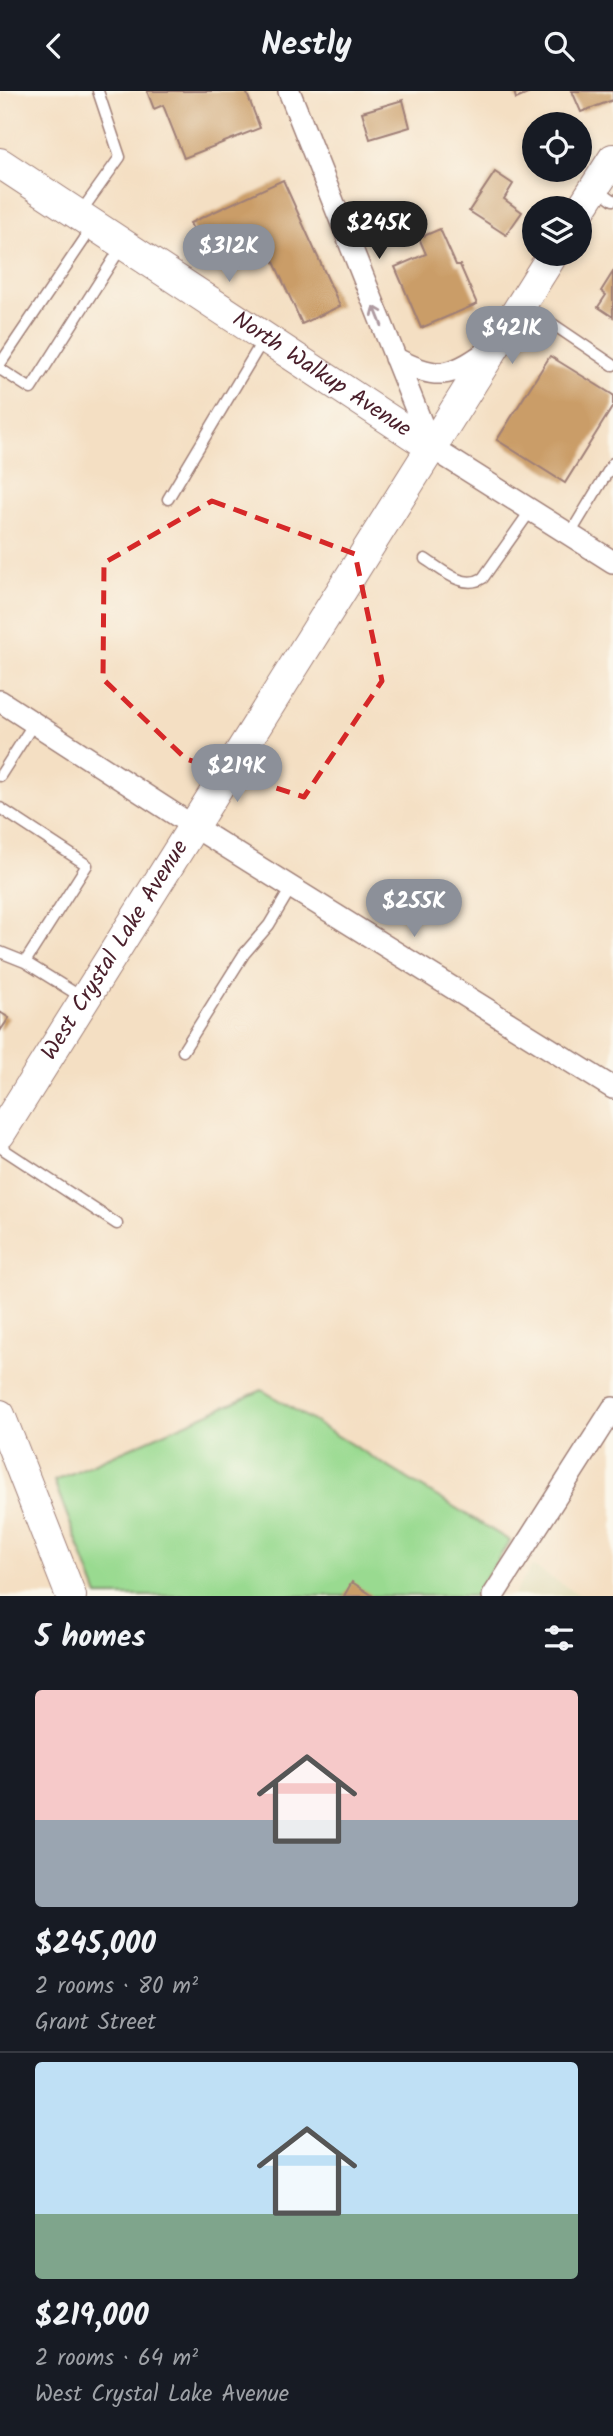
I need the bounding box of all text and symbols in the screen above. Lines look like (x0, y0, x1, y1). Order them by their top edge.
text: Nestly (261, 20, 352, 71)
icon: back (35, 27, 73, 65)
icon: search (540, 27, 578, 65)
map controls (522, 112, 592, 266)
button: locate (522, 112, 592, 182)
button: layers (522, 196, 592, 266)
pin: $245K (330, 201, 428, 261)
text: $245K (346, 206, 412, 242)
pin: $312K (180, 225, 278, 284)
text: $312K (199, 229, 259, 265)
street label: North Walkup Avenue (225, 302, 418, 447)
one-way arrow (371, 305, 384, 327)
pin: $421K (463, 307, 561, 366)
text: $421K (482, 311, 542, 347)
pin: $219K (188, 745, 286, 804)
text: $219K (207, 749, 267, 785)
street label: West Crystal Lake Avenue (33, 833, 198, 1068)
pin: $255K (365, 879, 463, 939)
text: $255K (382, 884, 446, 920)
text: 5 homes (35, 1614, 146, 1662)
icon: filters (540, 1619, 578, 1657)
icon: home (244, 1736, 370, 1862)
text: $245,000 (35, 1921, 156, 1969)
text: 2 rooms · 80 m² (35, 1969, 198, 2005)
text: Grant Street (35, 2005, 156, 2041)
icon: home (244, 2108, 370, 2234)
text: $219,000 (35, 2293, 149, 2341)
text: 2 rooms · 64 m² (35, 2341, 198, 2377)
text: West Crystal Lake Avenue (35, 2377, 289, 2413)

